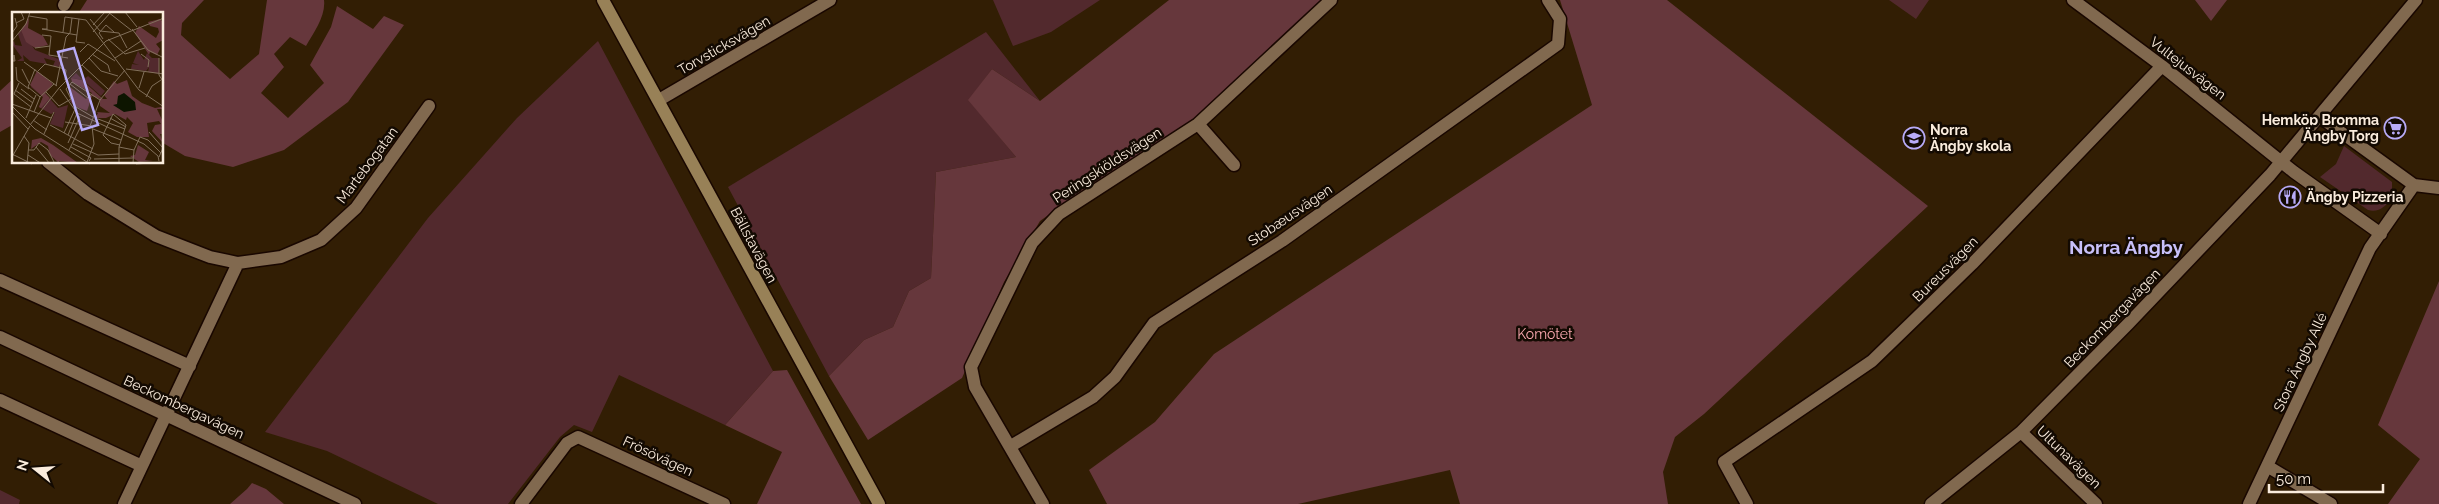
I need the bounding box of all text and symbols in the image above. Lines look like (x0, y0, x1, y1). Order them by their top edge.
inset map (12, 12, 164, 164)
street label: Torvsticksvägen (675, 12, 773, 78)
street label: Vultejusvägen (2147, 33, 2229, 103)
place label: Hemköp Bromma Ängby Torg (2262, 112, 2379, 144)
supermarket icon: Hemköp Bromma Ängby Torg (2383, 116, 2407, 140)
place label: Norra Ängby skola (1930, 122, 2011, 154)
street label: Martebogatan (333, 124, 401, 206)
street label: Peringskiöldsvägen (1050, 124, 1164, 206)
school or university icon: Norra Ängby skola (1902, 126, 1926, 150)
street label: Stobæusvägen (1245, 181, 1335, 249)
restaurant icon: Ängby Pizzeria (2278, 185, 2302, 209)
place label: Ängby Pizzeria (2306, 188, 2403, 205)
street label: Bällstavägen (727, 204, 781, 286)
street label: Bureusvägen (1909, 233, 1981, 305)
district label: Norra Ängby (2069, 236, 2183, 258)
street label: Beckombergavägen (2061, 265, 2163, 371)
street label: Stora Ängby Allé (2268, 309, 2330, 414)
park label: Komötet (1517, 326, 1573, 342)
street label: Beckombergavägen (121, 372, 247, 442)
street label: Ultunavägen (2034, 422, 2104, 492)
street label: Frösövägen (620, 433, 696, 479)
north arrow (10, 444, 60, 494)
text: N (13, 458, 32, 473)
scale bar (2269, 462, 2383, 494)
text: 50 m (2276, 470, 2311, 488)

